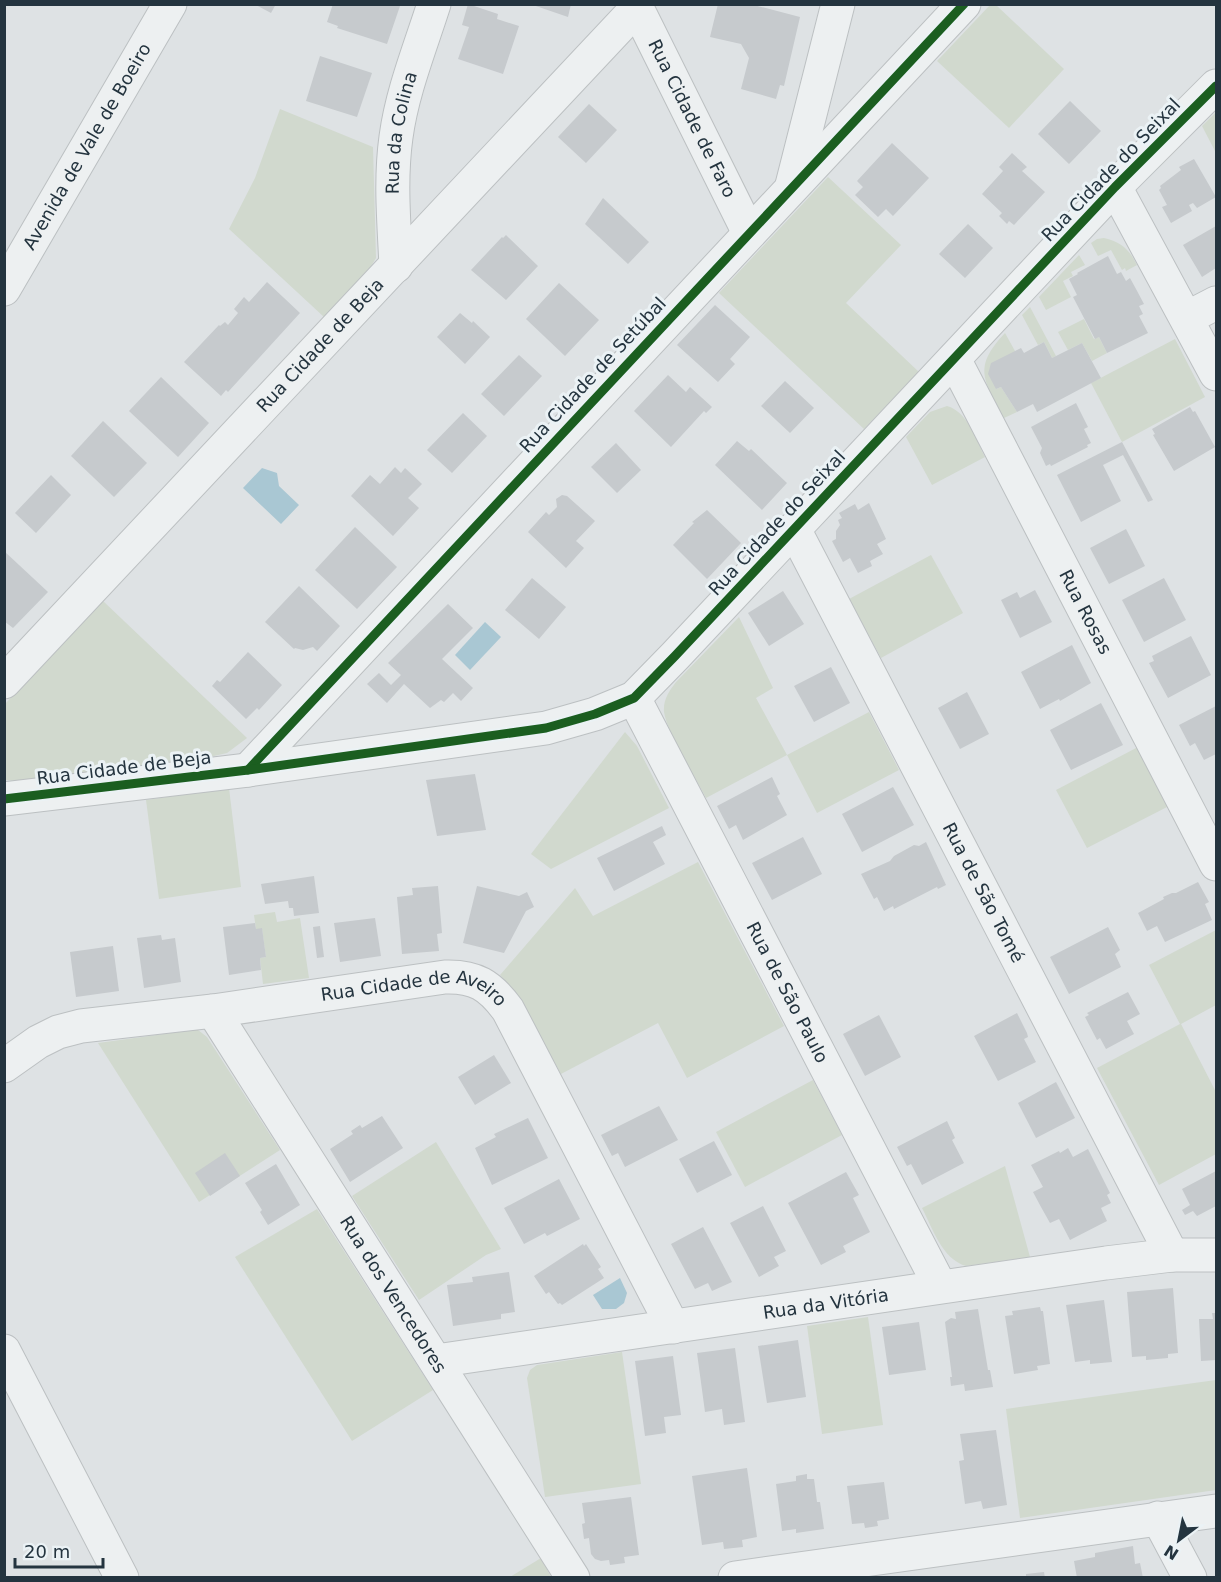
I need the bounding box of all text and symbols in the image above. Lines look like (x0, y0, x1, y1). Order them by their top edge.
street label: Rua Cidade de Faro (644, 36, 741, 201)
street label: Avenida de Vale de Boeiro (18, 39, 155, 253)
street label: Rua da Colina (382, 69, 421, 194)
street label: Rua Cidade do Seixal (1037, 94, 1184, 245)
street label: Rua Cidade de Beja (252, 274, 388, 416)
street label: Rua Cidade de Setúbal (515, 293, 670, 457)
street label: Rua Cidade do Seixal (704, 446, 849, 599)
street label: Rua Rosas (1055, 566, 1116, 658)
street label: Rua Cidade de Beja (35, 746, 212, 789)
street label: Rua de São Tomé (939, 819, 1029, 966)
street label: Rua de São Paulo (742, 918, 833, 1066)
street label: Rua Cidade de Aveiro (319, 965, 512, 1010)
street label: Rua dos Vencedores (336, 1212, 451, 1377)
street label: Rua da Vitória (762, 1284, 890, 1323)
north arrow (1149, 1510, 1209, 1570)
scale bar (15, 1531, 104, 1569)
text: 20 m (24, 1541, 70, 1562)
text: N (1161, 1541, 1182, 1564)

